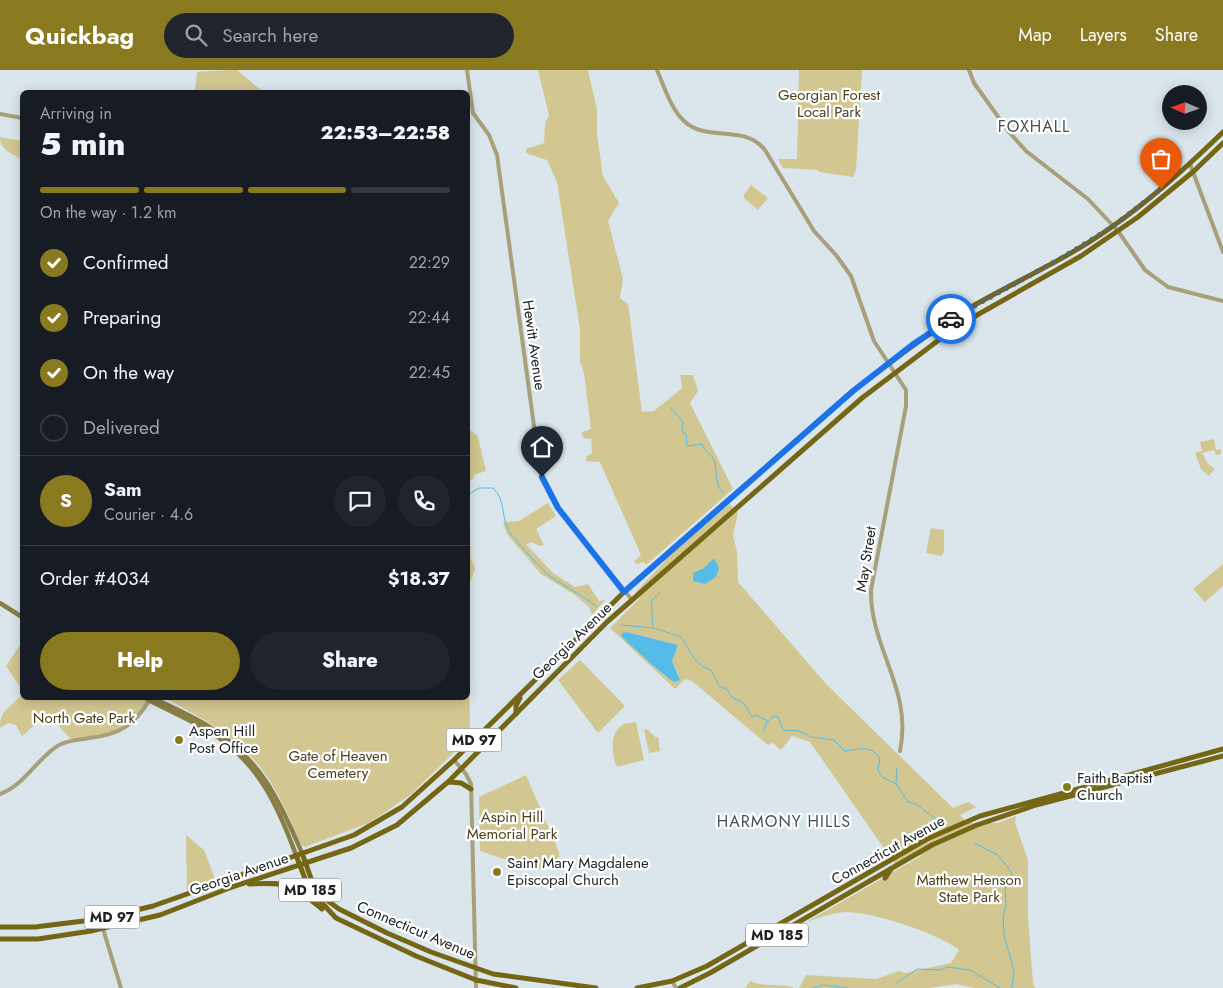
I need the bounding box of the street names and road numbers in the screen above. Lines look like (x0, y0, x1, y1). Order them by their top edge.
street label: Hewitt Avenue (517, 299, 551, 392)
street label: May Street (850, 524, 882, 593)
street label: Georgia Avenue (527, 597, 617, 685)
road number: MD 97 (446, 728, 502, 752)
street label: Connecticut Avenue (827, 810, 949, 890)
street label: Georgia Avenue (187, 847, 292, 901)
road number: MD 185 (279, 878, 341, 902)
street label: Connecticut Avenue (353, 895, 479, 965)
road number: MD 97 (84, 906, 140, 929)
road number: MD 185 (746, 924, 808, 946)

